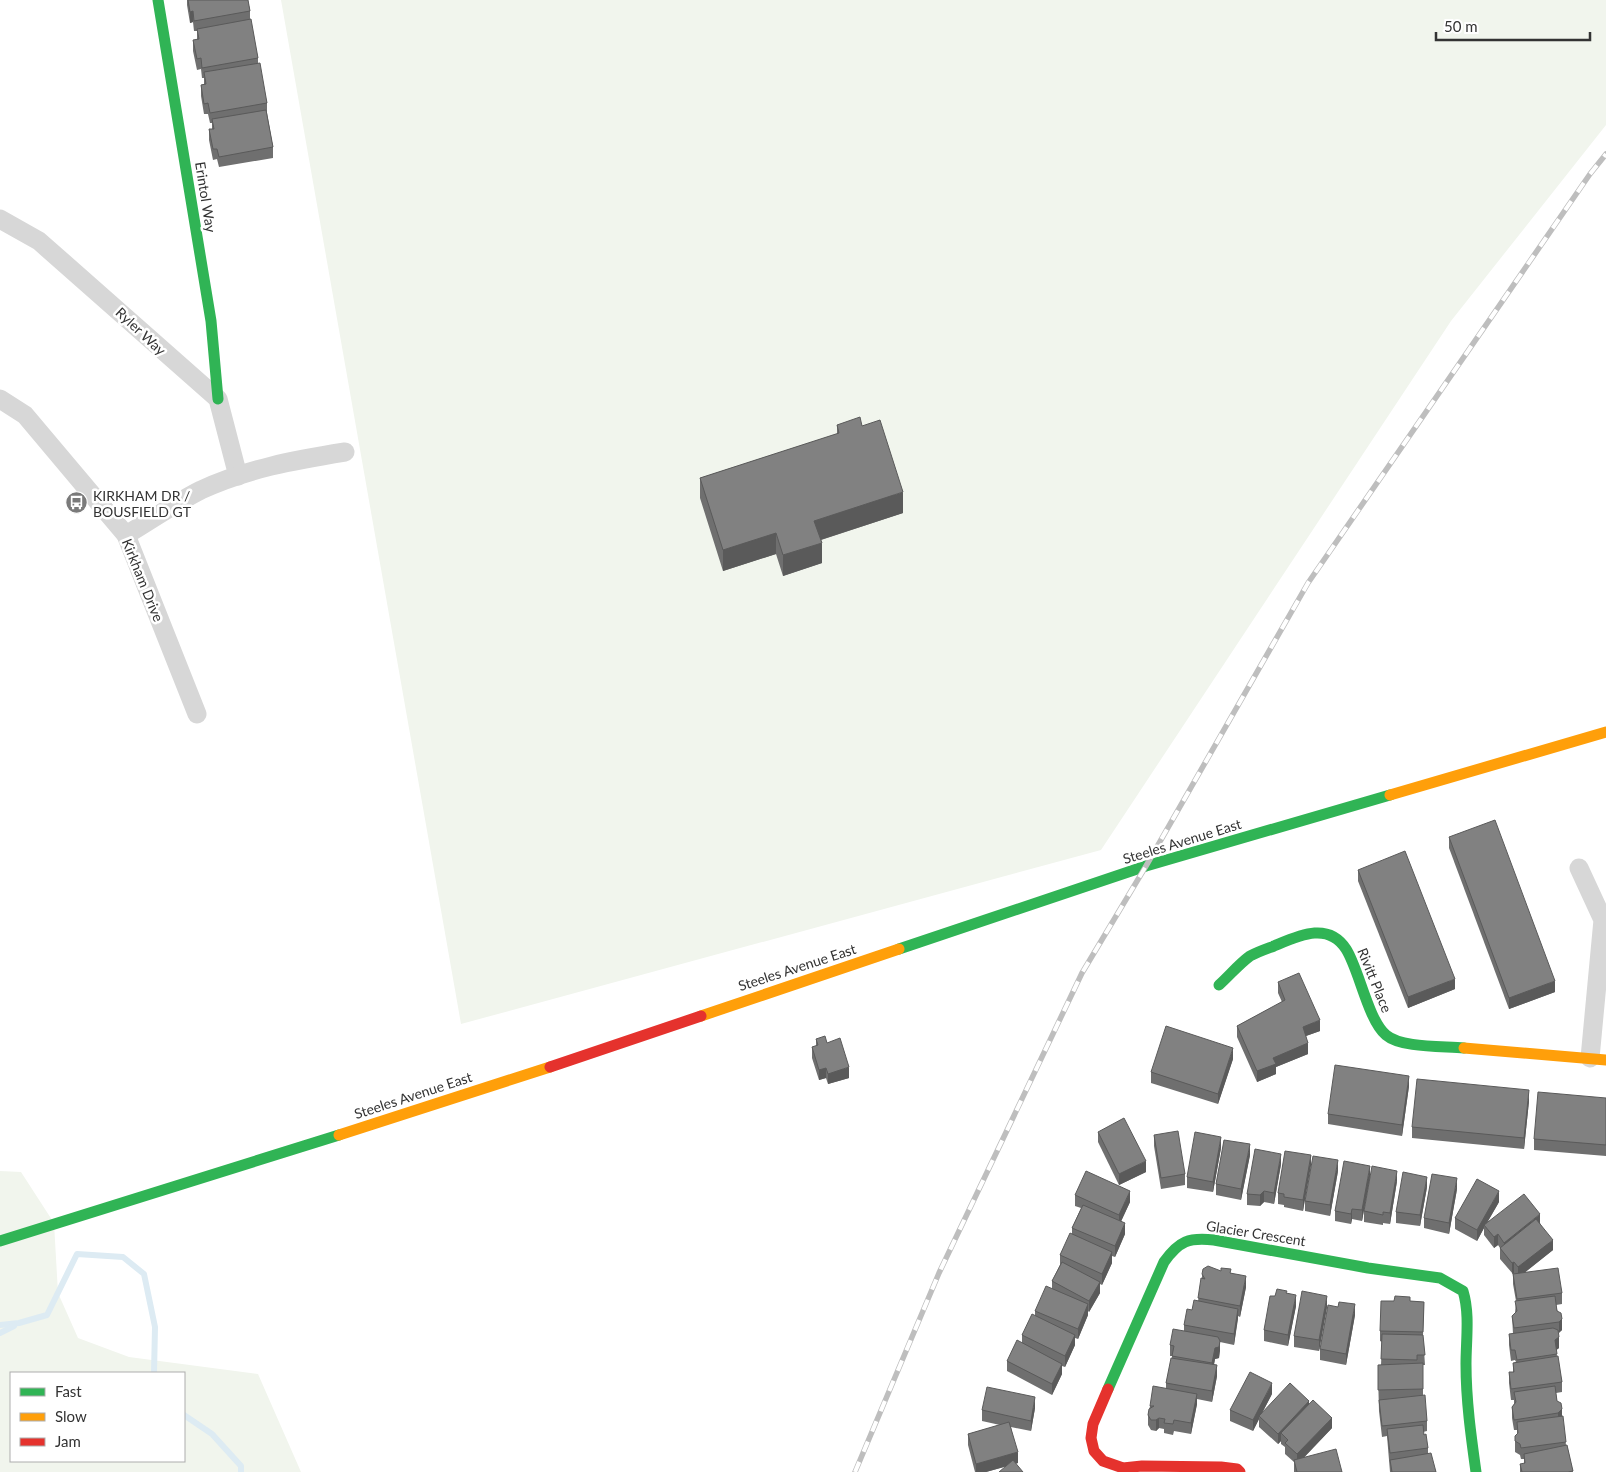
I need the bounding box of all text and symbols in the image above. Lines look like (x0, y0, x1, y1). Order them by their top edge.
scale bar (1436, 10, 1590, 42)
text: 50 m (1444, 17, 1478, 35)
street label: Erintol Way (192, 160, 220, 234)
street label: Ryler Way (112, 304, 170, 359)
place label: KIRKHAM DR / BOUSFIELD GT (93, 487, 192, 520)
bus stop icon: KIRKHAM DR / BOUSFIELD GT (65, 491, 89, 515)
street label: Kirkham Drive (119, 536, 167, 624)
street label: Steeles Avenue East (1121, 815, 1243, 867)
street label: Steeles Avenue East (736, 940, 858, 994)
street label: Rivitt Place (1354, 945, 1396, 1015)
street label: Steeles Avenue East (352, 1068, 474, 1122)
street label: Glacier Crescent (1205, 1217, 1307, 1249)
legend (10, 1372, 185, 1462)
text: Fast (55, 1382, 82, 1400)
text: Slow (55, 1407, 87, 1425)
text: Jam (55, 1432, 81, 1450)

